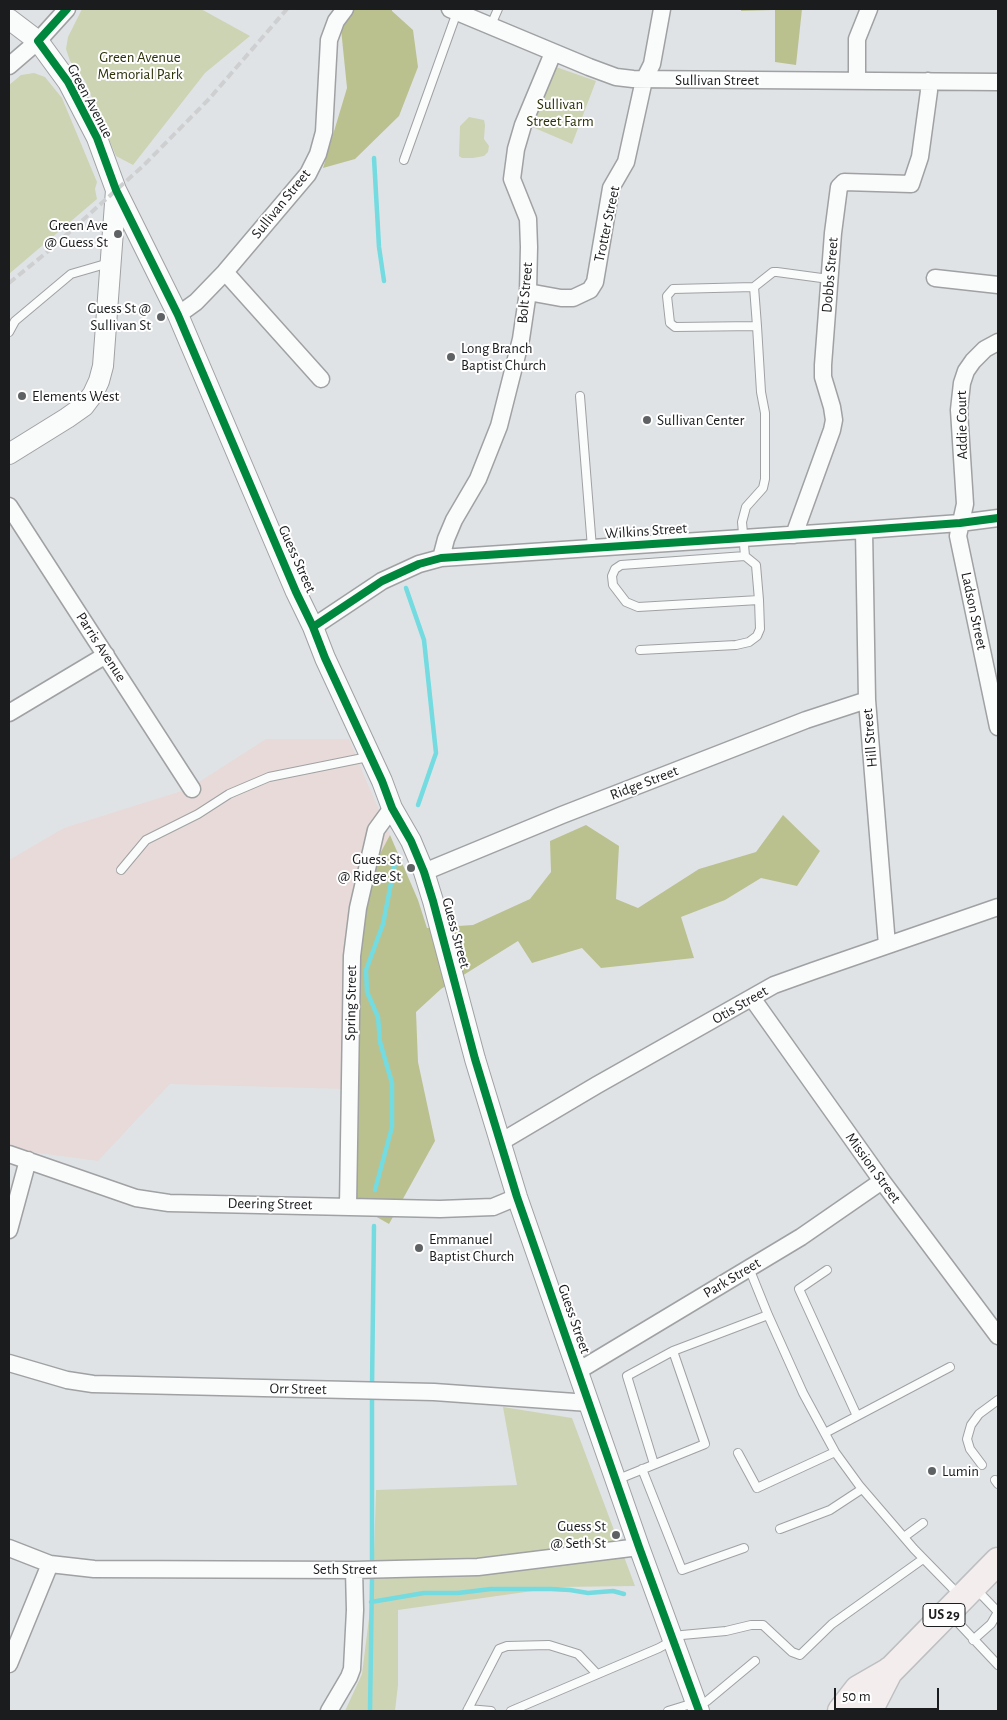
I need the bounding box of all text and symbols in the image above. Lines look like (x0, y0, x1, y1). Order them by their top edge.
park label: Green Avenue Memorial Park (97, 48, 183, 83)
street label: Green Avenue (63, 61, 117, 141)
street label: Sullivan Street (675, 71, 759, 89)
park label: Sullivan Street Farm (526, 95, 594, 130)
street label: Sullivan Street (248, 166, 314, 242)
street label: Trotter Street (590, 184, 624, 264)
place label: Green Ave @ Guess St (44, 216, 108, 251)
marker: Green Ave @ Guess St (112, 228, 124, 240)
street label: Dobbs Street (818, 236, 842, 314)
street label: Bolt Street (513, 262, 537, 324)
place label: Guess St @ Sullivan St (87, 299, 151, 334)
marker: Guess St @ Sullivan St (155, 311, 167, 323)
place label: Long Branch Baptist Church (461, 339, 546, 374)
marker: Long Branch Baptist Church (445, 351, 457, 363)
place label: Elements West (32, 387, 119, 405)
marker: Elements West (16, 390, 28, 402)
street label: Addie Court (952, 390, 972, 460)
place label: Sullivan Center (657, 411, 744, 429)
marker: Sullivan Center (641, 414, 653, 426)
street label: Wilkins Street (604, 519, 688, 543)
street label: Guess Street (274, 522, 320, 596)
street label: Ladson Street (957, 570, 991, 652)
street label: Parris Avenue (72, 609, 130, 685)
street label: Hill Street (858, 708, 882, 768)
street label: Ridge Street (607, 762, 681, 804)
place label: Guess St @ Ridge St (338, 850, 401, 885)
marker: Guess St @ Ridge St (405, 862, 417, 874)
street label: Guess Street (438, 896, 474, 970)
street label: Spring Street (341, 965, 361, 1041)
street label: Otis Street (709, 982, 771, 1028)
street label: Mission Street (841, 1129, 905, 1207)
street label: Deering Street (227, 1194, 313, 1214)
place label: Emmanuel Baptist Church (429, 1230, 514, 1265)
marker: Emmanuel Baptist Church (413, 1242, 425, 1254)
street label: Park Street (700, 1254, 764, 1302)
street label: Guess Street (554, 1282, 594, 1356)
street label: Orr Street (269, 1380, 327, 1398)
place label: Lumin (942, 1462, 979, 1480)
marker: Lumin (926, 1465, 938, 1477)
place label: Guess St @ Seth St (551, 1517, 606, 1552)
marker: Guess St @ Seth St (610, 1529, 622, 1541)
street label: Seth Street (313, 1560, 377, 1578)
road number: US 29 (923, 1604, 965, 1626)
scale bar (837, 1678, 942, 1710)
text: 50 m (842, 1689, 871, 1704)

